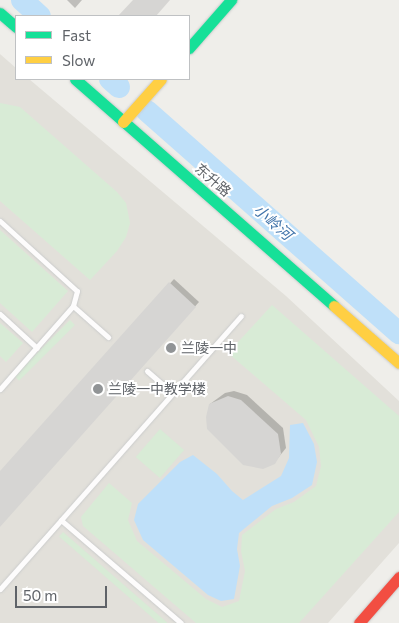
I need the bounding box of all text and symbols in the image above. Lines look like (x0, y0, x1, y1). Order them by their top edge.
legend (15, 15, 190, 80)
text: Fast (62, 26, 91, 44)
text: Slow (62, 51, 95, 69)
street label: 东升路 (192, 160, 234, 200)
water label: 小岭河 (250, 200, 296, 244)
place label: 兰陵一中 (181, 340, 237, 356)
marker: 兰陵一中 (165, 342, 177, 354)
place label: 兰陵一中教学楼 (108, 381, 206, 397)
marker: 兰陵一中教学楼 (92, 383, 104, 395)
scale bar (18, 576, 110, 608)
text: 50 m (23, 586, 57, 604)

